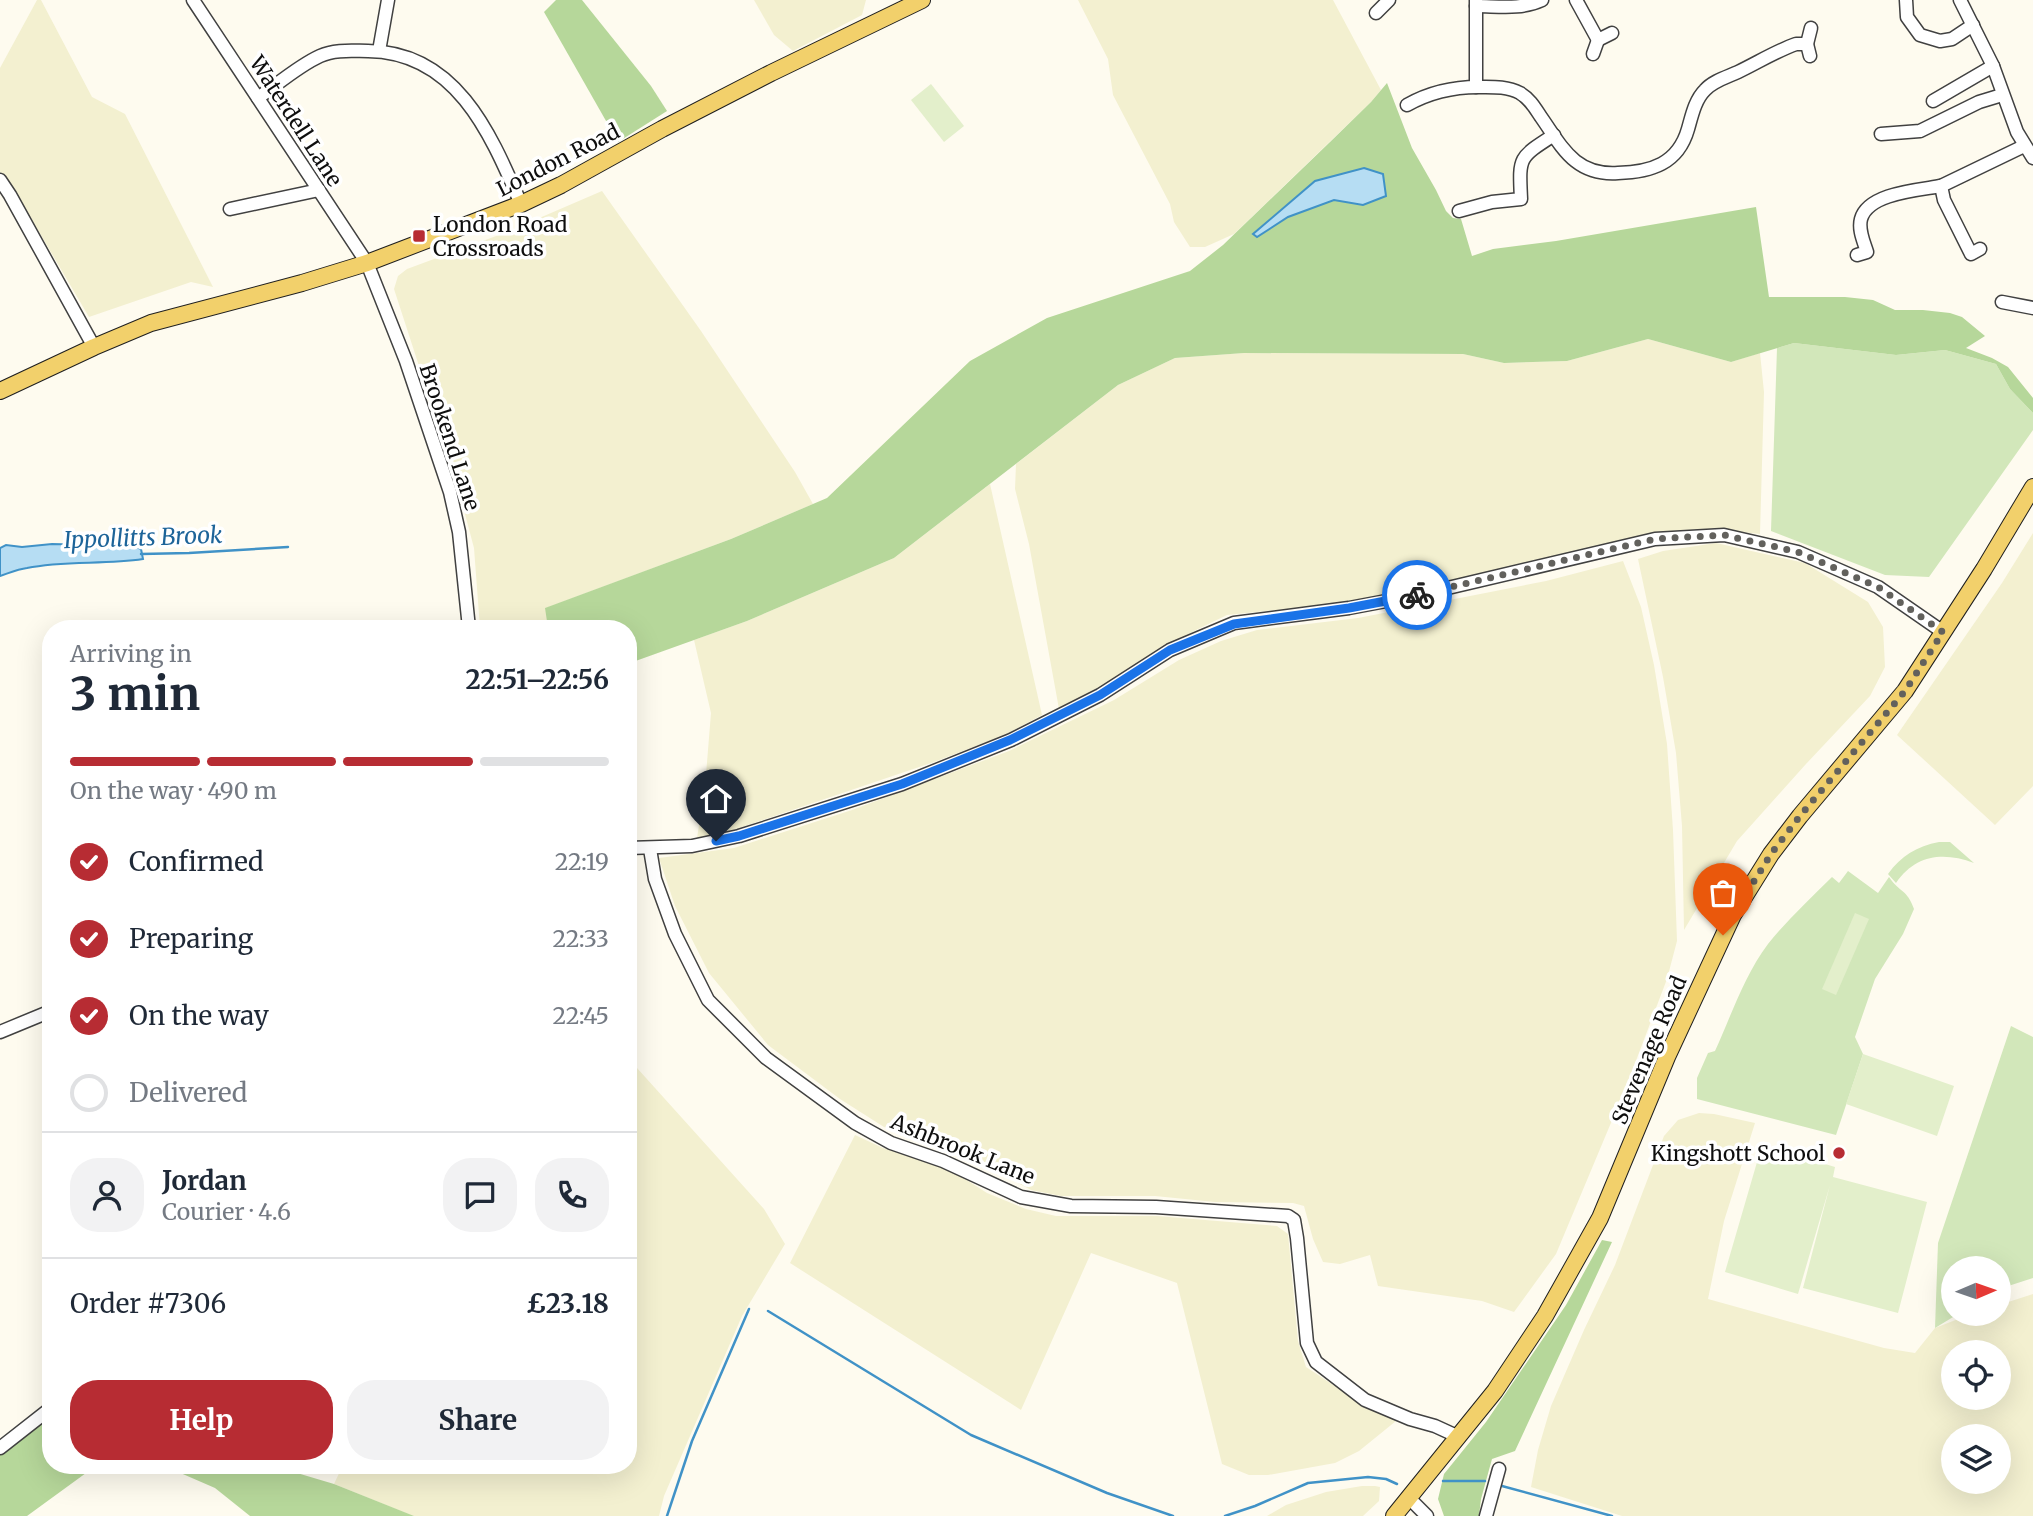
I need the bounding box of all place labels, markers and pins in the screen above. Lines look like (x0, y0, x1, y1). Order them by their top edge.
place label: London Road Crossroads (433, 211, 568, 262)
marker: London Road Crossroads (411, 228, 427, 244)
pin (686, 769, 746, 841)
pin (1693, 863, 1753, 935)
place label: Kingshott School (1651, 1140, 1825, 1167)
marker: Kingshott School (1831, 1145, 1847, 1161)

